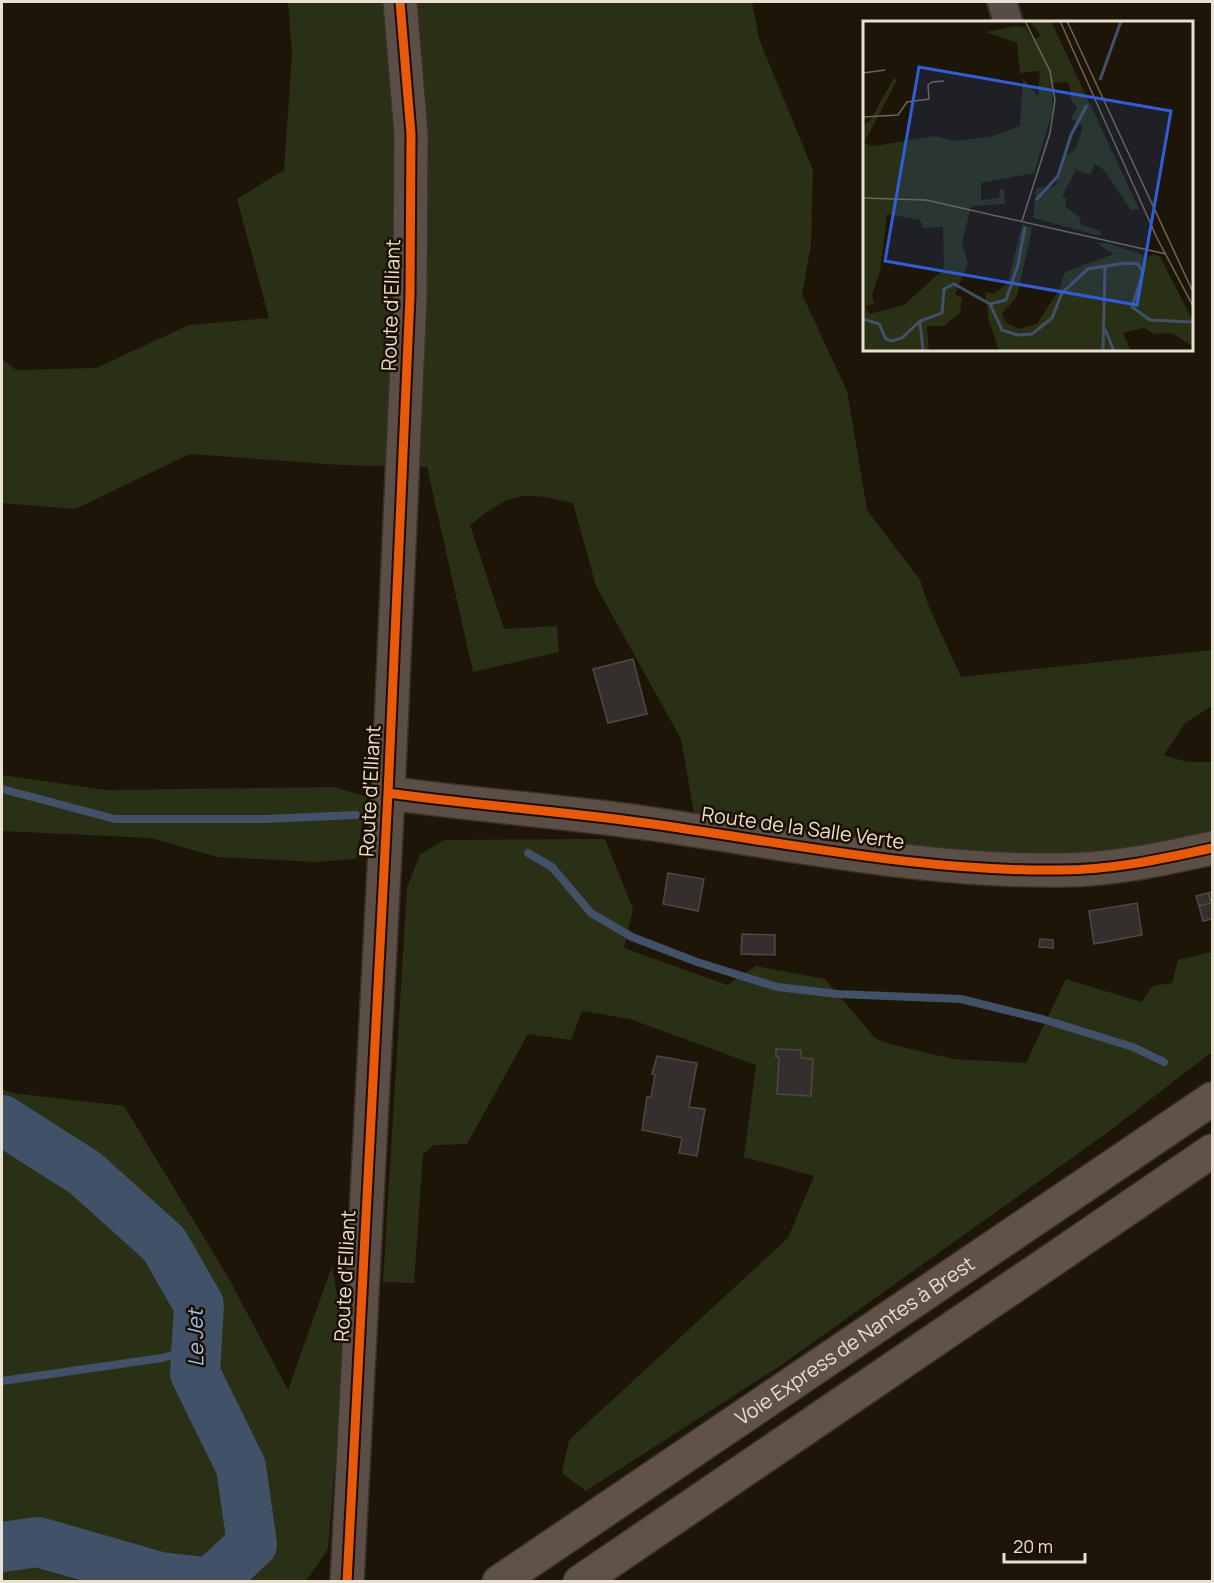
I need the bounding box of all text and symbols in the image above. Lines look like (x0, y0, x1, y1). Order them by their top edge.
inset map (863, 21, 1193, 351)
street label: Route d'Elliant (375, 238, 406, 371)
street label: Route d'Elliant (353, 724, 386, 858)
street label: Route de la Salle Verte (700, 800, 906, 855)
street label: Route d'Elliant (328, 1209, 361, 1343)
street label: Voie Express de Nantes à Brest (730, 1250, 980, 1431)
water label: Le Jet (180, 1306, 210, 1367)
scale bar (1004, 1526, 1085, 1564)
text: 20 m (1013, 1534, 1053, 1558)

